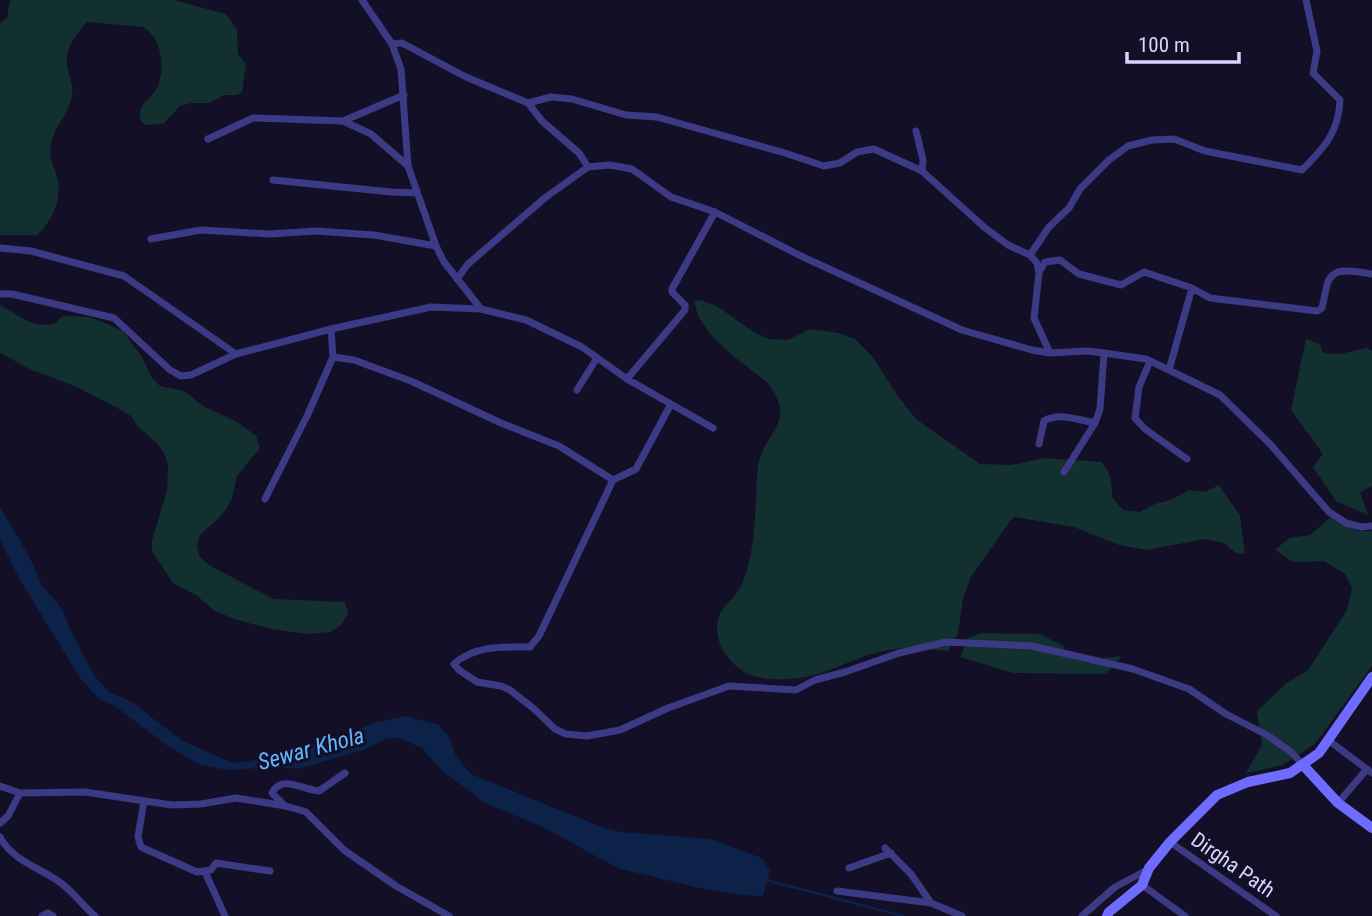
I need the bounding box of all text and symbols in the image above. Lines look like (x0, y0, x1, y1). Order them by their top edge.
scale bar (1127, 21, 1239, 65)
text: 100 m (1138, 33, 1190, 57)
water label: Sewar Khola (255, 722, 367, 776)
street label: Dirgha Path (1187, 828, 1279, 902)

